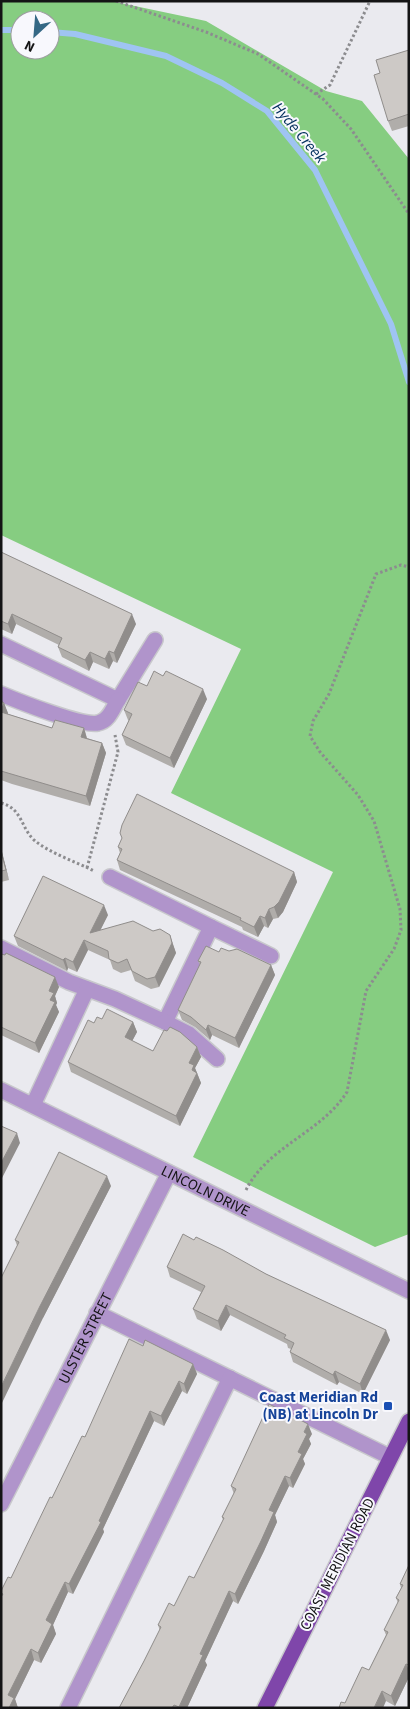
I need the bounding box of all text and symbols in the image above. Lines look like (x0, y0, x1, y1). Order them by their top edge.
north arrow (10, 10, 60, 60)
text: N (21, 35, 38, 57)
water label: Hyde Creek (267, 97, 332, 168)
street label: LINCOLN DRIVE (157, 1160, 253, 1222)
street label: ULSTER STREET (54, 1289, 118, 1388)
place label: Coast Meridian Rd (NB) at Lincoln Dr (259, 1387, 378, 1425)
marker: Coast Meridian Rd (NB) at Lincoln Dr (382, 1400, 394, 1412)
street label: COAST MERIDIAN ROAD (295, 1494, 380, 1634)

